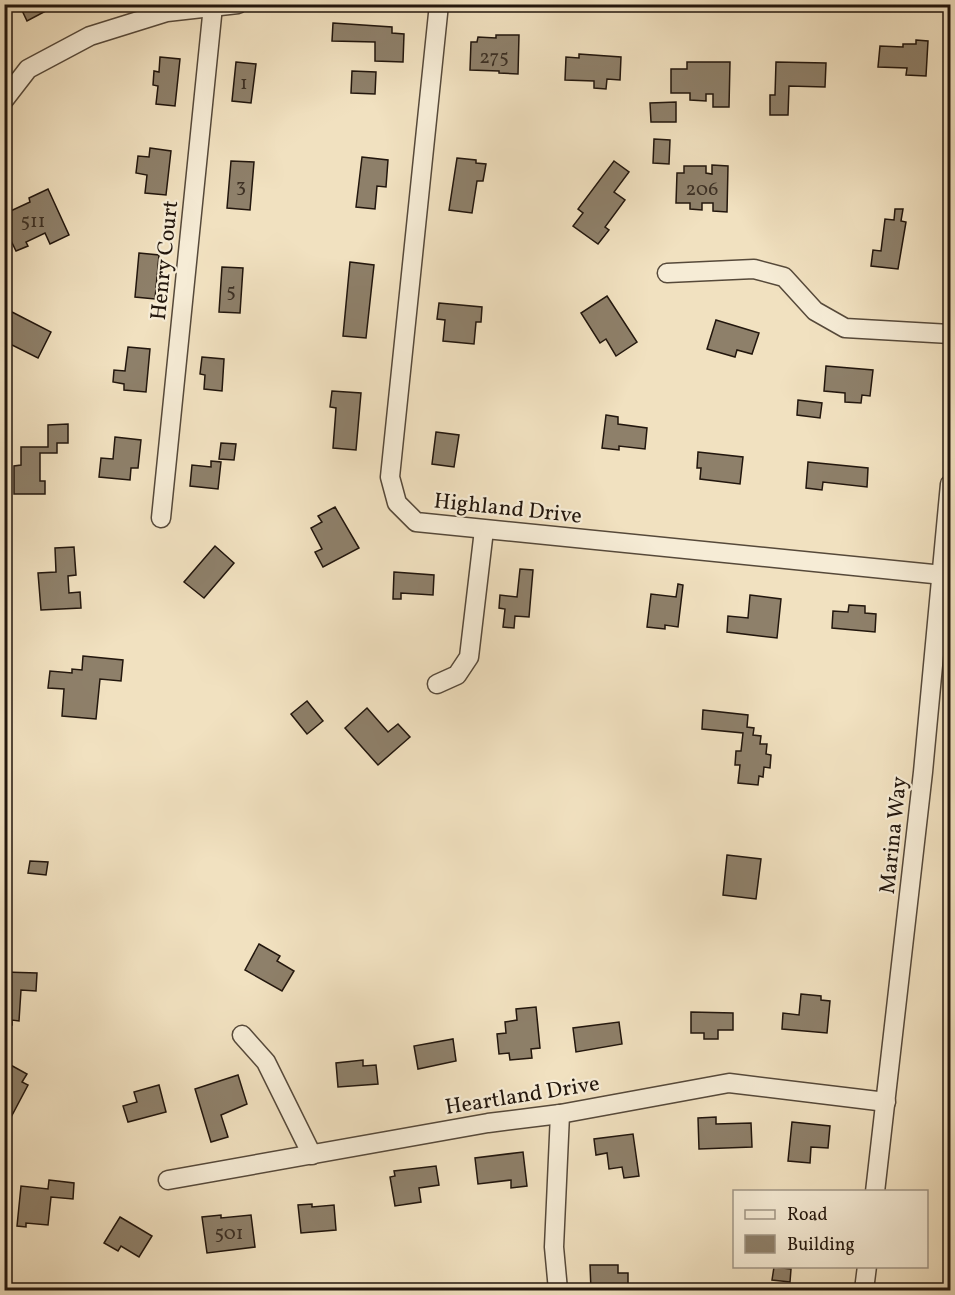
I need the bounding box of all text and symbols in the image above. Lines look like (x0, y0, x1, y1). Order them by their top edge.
house number: 275 (479, 44, 509, 72)
house number: 1 (240, 70, 248, 98)
house number: 3 (236, 173, 246, 201)
house number: 206 (686, 176, 718, 204)
street label: Henry Court (144, 198, 187, 322)
house number: 511 (20, 208, 46, 236)
house number: 5 (226, 278, 236, 306)
street label: Highland Drive (432, 486, 583, 533)
street label: Marina Way (873, 775, 916, 895)
street label: Heartland Drive (443, 1069, 602, 1124)
legend (733, 1190, 928, 1268)
text: Road (787, 1203, 828, 1228)
house number: 501 (215, 1220, 244, 1248)
text: Building (787, 1233, 855, 1258)

